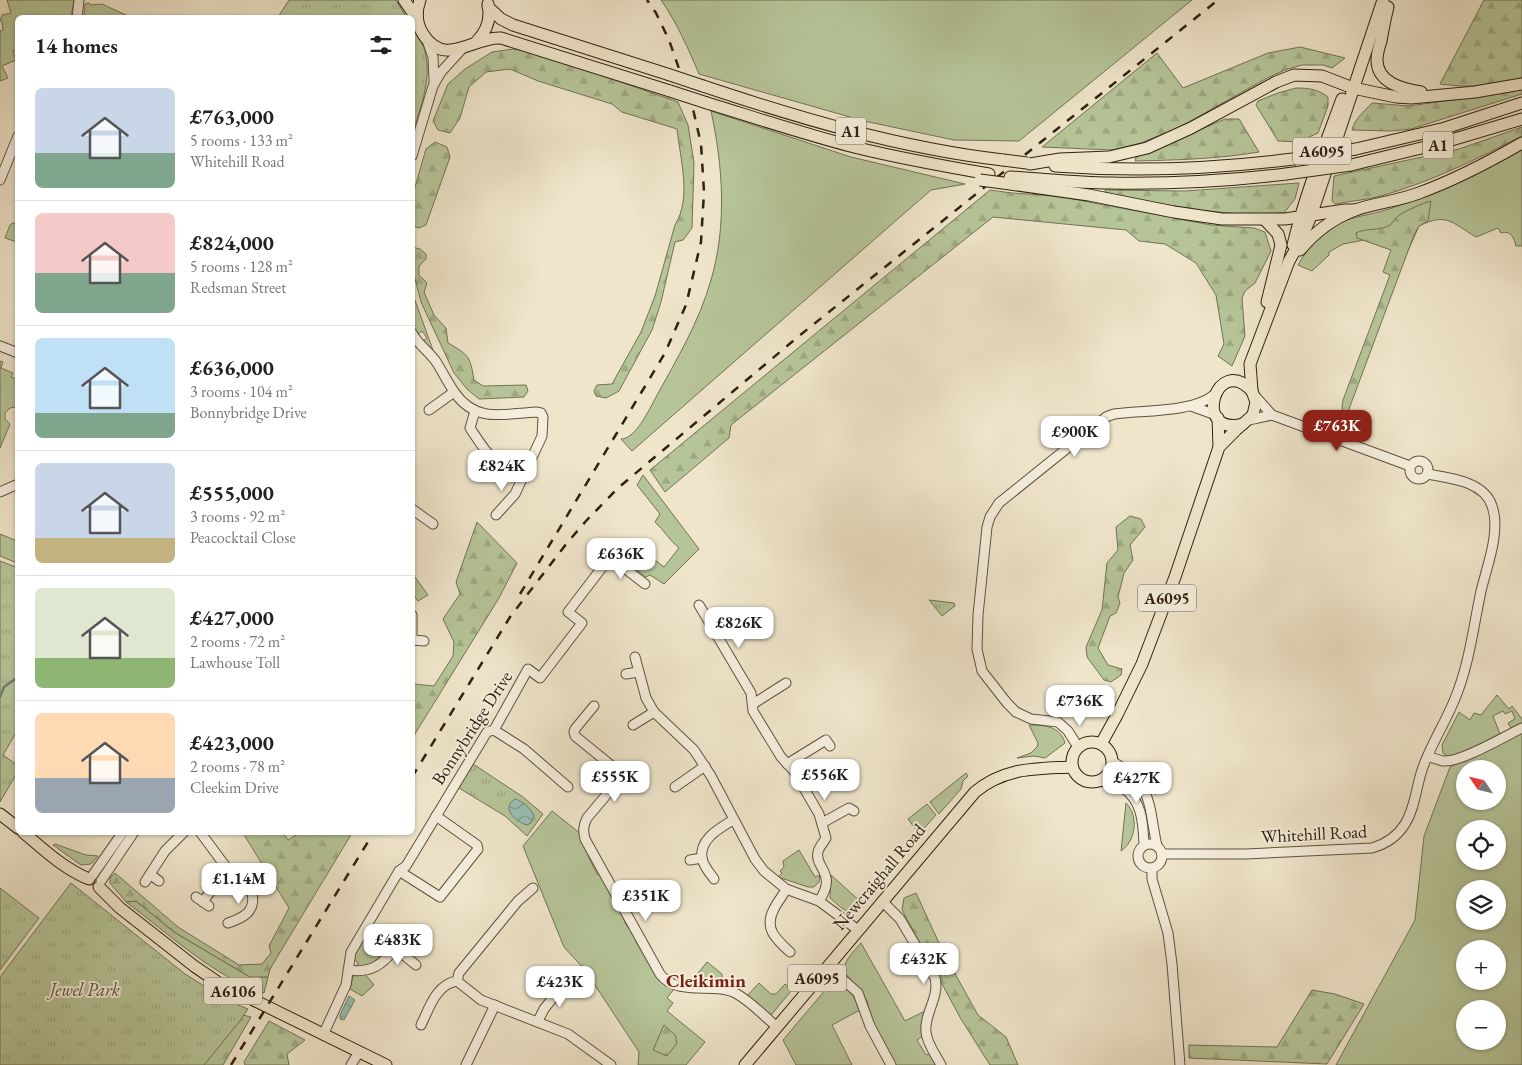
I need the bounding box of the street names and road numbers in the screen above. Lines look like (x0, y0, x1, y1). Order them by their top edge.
road number: A1 (836, 118, 866, 144)
road number: A1 (1423, 132, 1453, 158)
road number: A6095 (1293, 138, 1351, 164)
road number: A6095 (1138, 584, 1196, 612)
street label: Bonnybridge Drive (426, 666, 517, 789)
street label: Newcraighall Road (827, 818, 930, 935)
street label: Whitehill Road (1260, 819, 1369, 848)
road number: A6095 (788, 964, 846, 991)
road number: A6106 (204, 978, 262, 1004)

